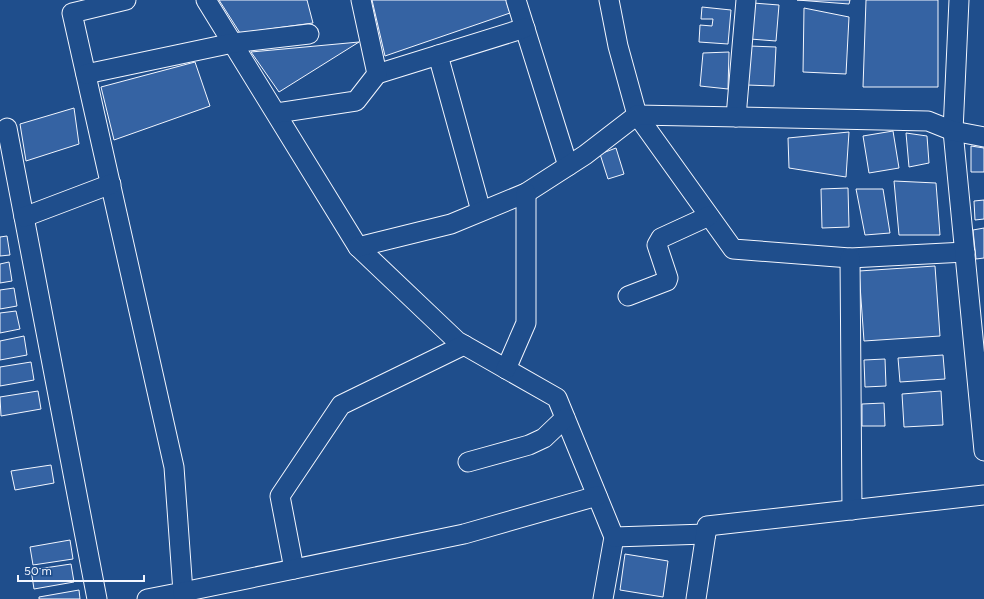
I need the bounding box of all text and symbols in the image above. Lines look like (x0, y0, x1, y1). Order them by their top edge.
scale bar (18, 557, 144, 583)
text: 50 m (24, 564, 52, 578)

